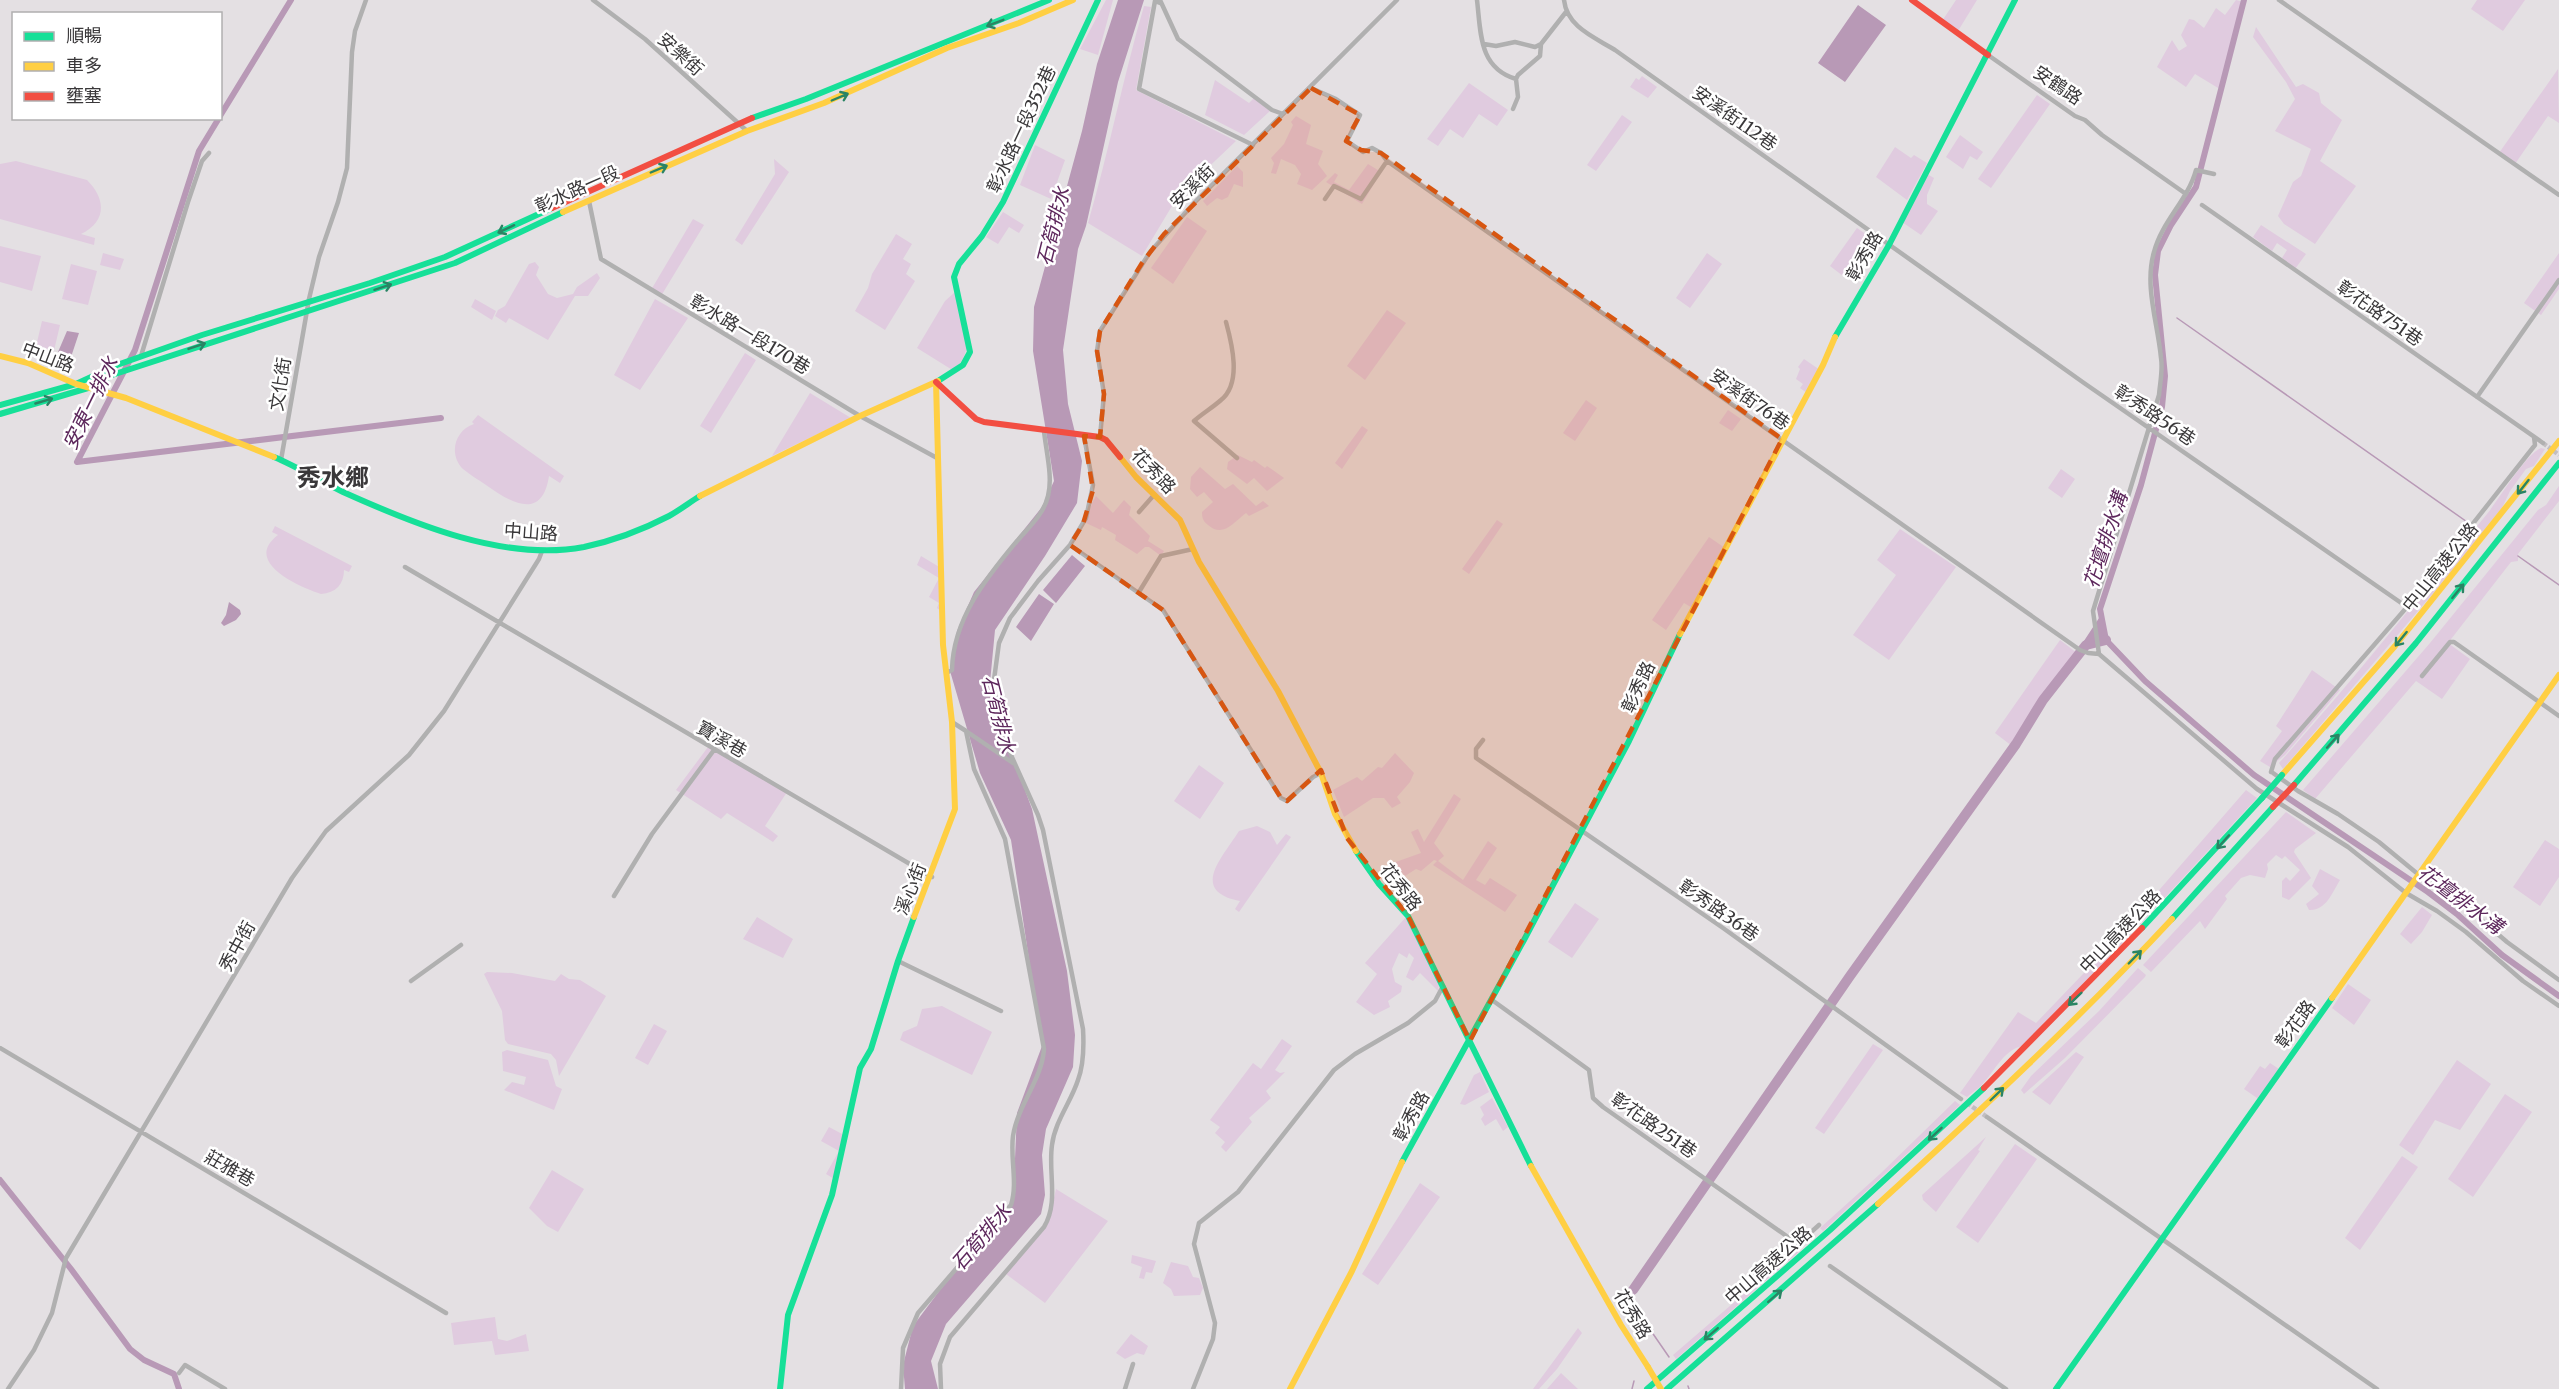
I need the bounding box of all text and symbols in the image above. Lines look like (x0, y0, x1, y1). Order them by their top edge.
legend (12, 12, 222, 120)
one-way arrow (986, 18, 1005, 29)
text: 順暢 (66, 24, 102, 47)
street label: 安樂街 (653, 27, 709, 81)
text: 車多 (66, 54, 102, 77)
street label: 安鶴路 (2029, 60, 2087, 110)
street label: 彰水路一段352巷 (981, 62, 1061, 196)
street label: 安溪街112巷 (1688, 80, 1782, 156)
text: 壅塞 (66, 84, 102, 107)
one-way arrow (830, 90, 848, 102)
street label: 安溪街 (1165, 159, 1219, 213)
street label: 彰水路一段 (531, 160, 623, 218)
one-way arrow (649, 163, 667, 174)
water label: 石筍排水 (1031, 183, 1075, 268)
one-way arrow (497, 223, 515, 235)
street label: 彰秀路 (1841, 227, 1887, 285)
street label: 彰花路751巷 (2333, 275, 2427, 351)
one-way arrow (373, 281, 392, 292)
street label: 彰水路一段170巷 (686, 289, 814, 379)
street label: 中山路 (19, 337, 77, 377)
one-way arrow (188, 340, 206, 351)
water label: 安東一排水 (57, 352, 124, 453)
street label: 文化街 (264, 356, 296, 412)
street label: 安溪街76巷 (1706, 363, 1794, 435)
street label: 彰秀路56巷 (2110, 379, 2200, 451)
one-way arrow (34, 395, 53, 406)
street label: 花秀路 (1127, 444, 1181, 498)
district label: 秀水鄉 (297, 462, 369, 493)
one-way arrow (2517, 479, 2530, 495)
water label: 花壇排水溝 (2078, 486, 2133, 591)
street label: 中山高速公路 (2397, 518, 2483, 616)
street label: 中山路 (503, 519, 559, 545)
one-way arrow (2451, 584, 2465, 599)
one-way arrow (2395, 631, 2408, 647)
street label: 彰秀路 (1616, 658, 1660, 716)
water label: 石筍排水 (977, 672, 1021, 757)
street label: 寶溪巷 (693, 716, 751, 762)
one-way arrow (2326, 734, 2340, 749)
one-way arrow (2216, 834, 2230, 849)
street label: 花秀路 (1375, 859, 1427, 915)
water label: 花壇排水溝 (2414, 859, 2511, 941)
street label: 溪心街 (889, 860, 931, 918)
street label: 彰秀路36巷 (1674, 874, 1764, 946)
street label: 中山高速公路 (2074, 884, 2166, 978)
street label: 秀中街 (214, 917, 260, 975)
one-way arrow (2128, 950, 2142, 965)
one-way arrow (2068, 992, 2083, 1006)
street label: 彰花路 (2270, 995, 2320, 1053)
street label: 彰秀路 (1388, 1087, 1434, 1145)
street label: 彰花路251巷 (1607, 1087, 1701, 1163)
one-way arrow (1989, 1087, 2004, 1101)
one-way arrow (1928, 1127, 1943, 1141)
street label: 莊雅巷 (201, 1145, 259, 1191)
water label: 石筍排水 (945, 1198, 1017, 1275)
street label: 中山高速公路 (1720, 1221, 1816, 1309)
street label: 花秀路 (1609, 1285, 1657, 1343)
one-way arrow (1767, 1289, 1782, 1303)
one-way arrow (1704, 1327, 1719, 1341)

